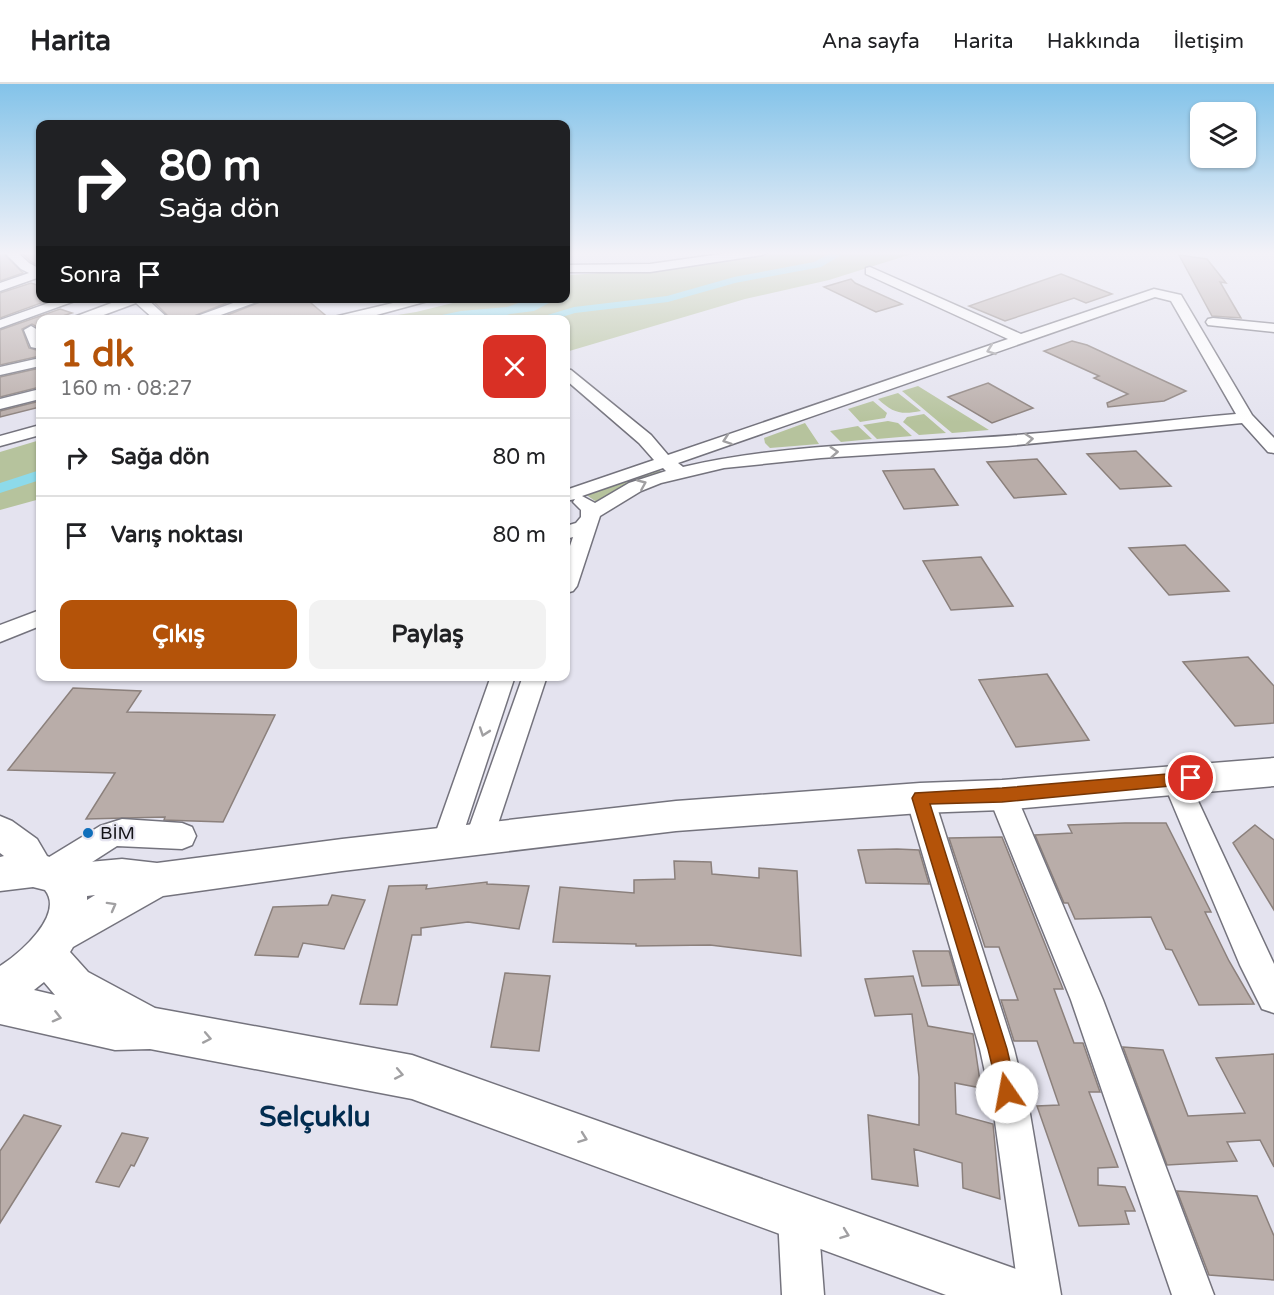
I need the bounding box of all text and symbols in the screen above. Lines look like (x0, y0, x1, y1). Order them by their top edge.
text: Harita (30, 24, 111, 58)
text: Ana sayfa (822, 29, 920, 54)
text: Harita (953, 29, 1014, 54)
text: Hakkında (1047, 29, 1140, 54)
text: İletişim (1173, 29, 1244, 54)
map controls (1190, 102, 1256, 168)
button: layers (1190, 102, 1256, 168)
text: 80 m (159, 141, 261, 192)
icon: right (60, 144, 138, 222)
text: Sağa dön (159, 192, 280, 225)
icon: arrive (133, 258, 166, 291)
text: Sonra (60, 262, 121, 288)
text: 1 dk (60, 333, 134, 376)
button: close (483, 335, 546, 398)
one-way arrow (986, 342, 997, 355)
text: 160 m · 08:27 (60, 377, 192, 401)
one-way arrow (722, 433, 733, 445)
one-way arrow (1024, 433, 1033, 446)
icon: right (60, 441, 93, 474)
text: Sağa dön (111, 444, 210, 470)
text: 80 m (492, 444, 546, 470)
one-way arrow (829, 446, 839, 459)
one-way arrow (636, 479, 647, 491)
icon: arrive (60, 519, 93, 552)
text: Varış noktası (111, 522, 243, 548)
text: 80 m (492, 522, 546, 548)
button: Çıkış (60, 600, 297, 669)
button: Paylaş (309, 600, 546, 669)
one-way arrow (479, 726, 491, 737)
pin (1165, 752, 1216, 803)
icon: arrive (1174, 761, 1207, 794)
place label: BİM (100, 822, 135, 844)
marker: BİM (81, 826, 95, 840)
one-way arrow (106, 902, 116, 914)
one-way arrow (52, 1010, 62, 1023)
one-way arrow (202, 1031, 212, 1044)
position arrow (975, 1060, 1039, 1124)
one-way arrow (393, 1067, 403, 1080)
district label: Selçuklu (259, 1100, 371, 1134)
one-way arrow (577, 1130, 588, 1143)
one-way arrow (839, 1226, 850, 1239)

